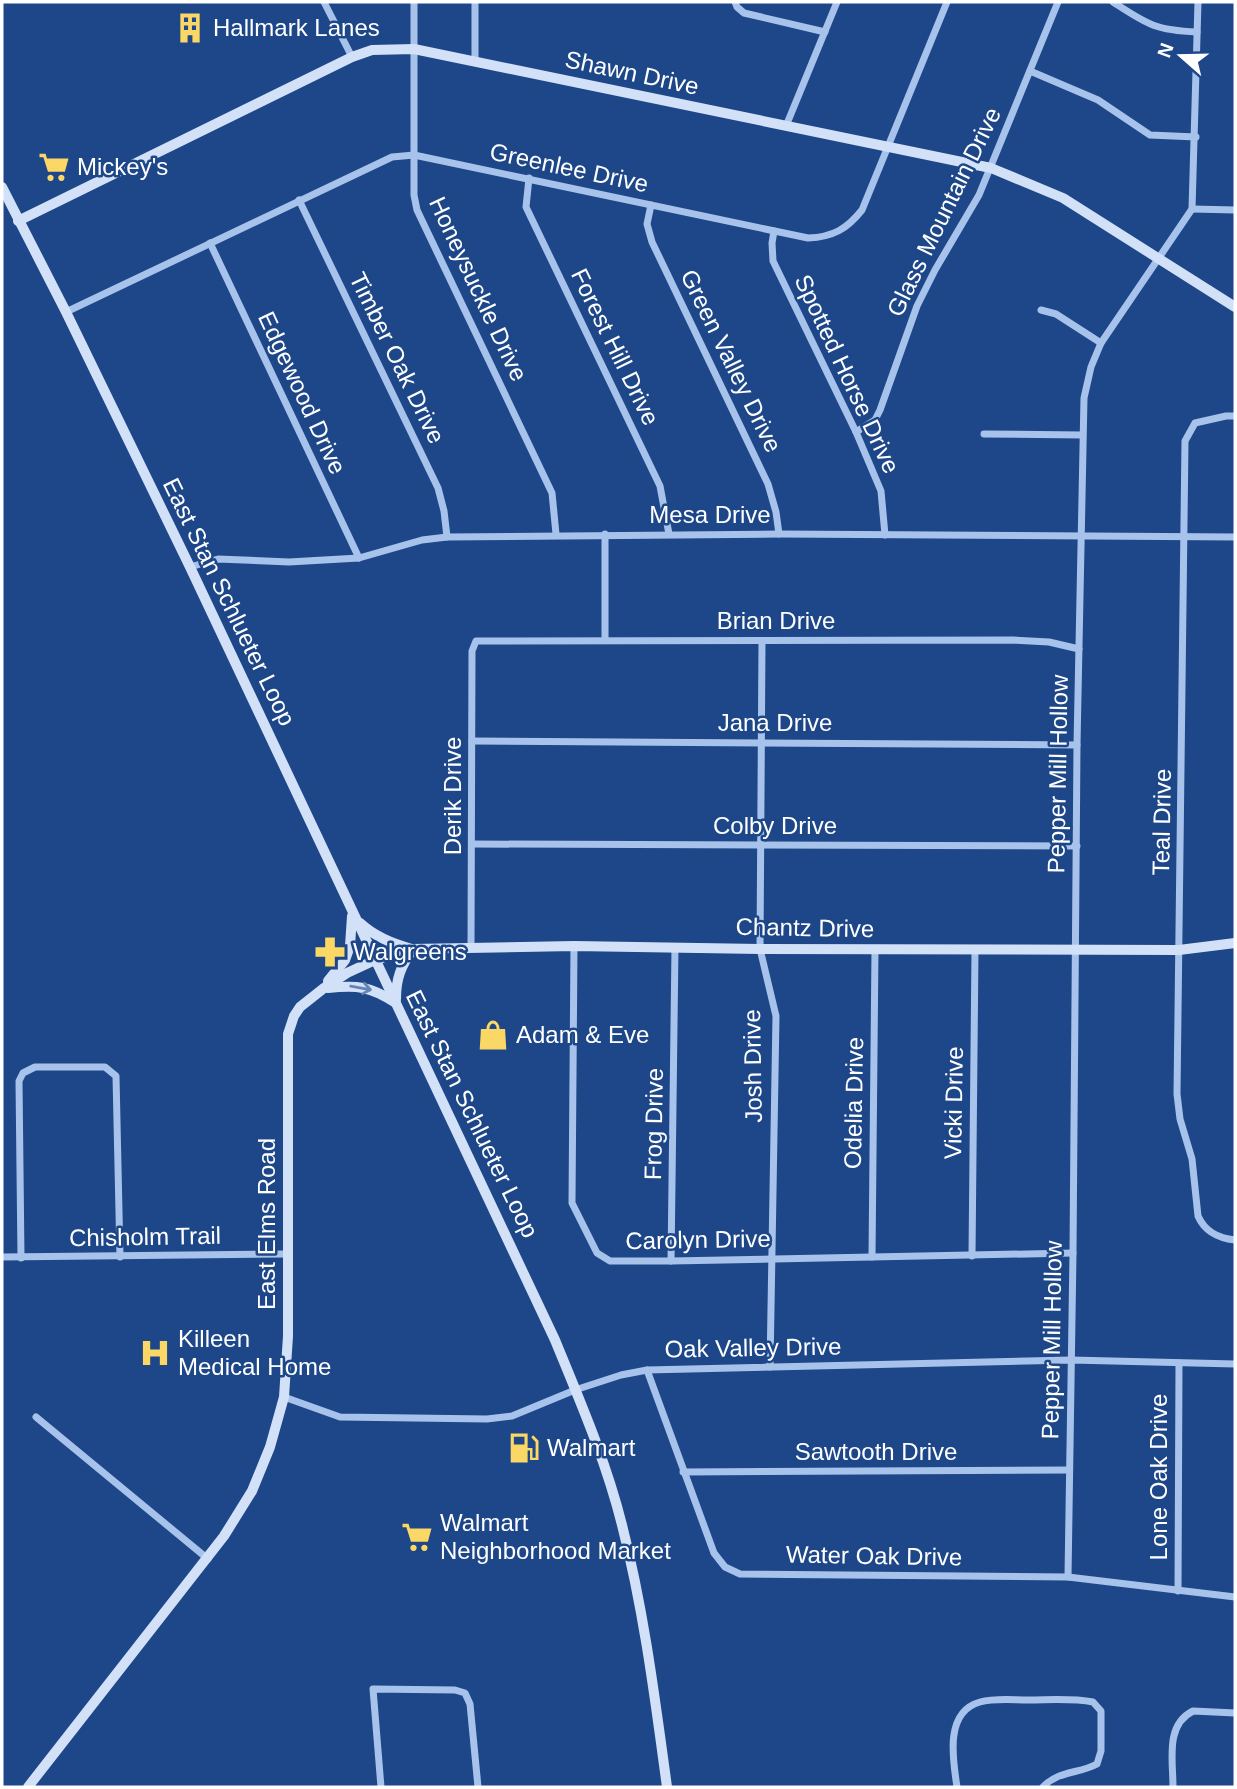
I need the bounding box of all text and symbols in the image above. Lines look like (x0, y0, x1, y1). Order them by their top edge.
building icon: Hallmark Lanes (173, 11, 207, 45)
place label: Hallmark Lanes (213, 14, 380, 41)
north arrow (1146, 21, 1216, 91)
text: N (1153, 40, 1178, 60)
street label: Shawn Drive (563, 45, 701, 100)
street label: Glass Mountain Drive (881, 103, 1006, 321)
street label: Greenlee Drive (487, 138, 651, 197)
supermarket icon: Mickey's (37, 150, 71, 184)
place label: Mickey's (77, 153, 168, 180)
street label: Honeysuckle Drive (424, 192, 533, 385)
street label: Forest Hill Drive (566, 264, 665, 429)
street label: Green Valley Drive (676, 265, 787, 456)
street label: Timber Oak Drive (344, 268, 451, 448)
street label: Spotted Horse Drive (790, 270, 905, 477)
street label: Edgewood Drive (253, 307, 352, 478)
street label: East Stan Schlueter Loop (158, 474, 301, 730)
street label: Mesa Drive (649, 501, 771, 528)
street label: Brian Drive (717, 607, 835, 634)
street label: Pepper Mill Hollow (1042, 674, 1073, 874)
street label: Jana Drive (718, 709, 832, 736)
street label: Derik Drive (439, 737, 466, 855)
street label: Teal Drive (1147, 768, 1176, 876)
street label: Colby Drive (713, 812, 837, 839)
street label: Chantz Drive (735, 913, 875, 942)
pharmacy icon: Walgreens (313, 935, 347, 969)
place label: Walgreens (353, 938, 467, 965)
one-way arrow (349, 982, 372, 995)
street label: East Stan Schlueter Loop (401, 986, 544, 1242)
street label: Josh Drive (738, 1009, 767, 1123)
shop icon: Adam & Eve (476, 1018, 510, 1052)
place label: Adam & Eve (516, 1021, 649, 1048)
street label: Odelia Drive (839, 1037, 868, 1169)
street label: Vicki Drive (939, 1046, 968, 1160)
street label: Frog Drive (639, 1068, 668, 1180)
street label: East Elms Road (253, 1138, 280, 1310)
street label: Chisholm Trail (69, 1222, 221, 1251)
street label: Carolyn Drive (625, 1225, 771, 1254)
street label: Pepper Mill Hollow (1036, 1240, 1067, 1440)
place label: Killeen Medical Home (178, 1325, 331, 1380)
street label: Oak Valley Drive (664, 1332, 842, 1363)
hospital icon: Killeen Medical Home (138, 1336, 172, 1370)
street label: Lone Oak Drive (1145, 1394, 1172, 1560)
fuel station icon: Walmart (507, 1431, 541, 1465)
place label: Walmart (547, 1434, 636, 1461)
street label: Sawtooth Drive (795, 1438, 957, 1465)
place label: Walmart Neighborhood Market (440, 1509, 671, 1564)
supermarket icon: Walmart Neighborhood Market (400, 1520, 434, 1554)
street label: Water Oak Drive (786, 1540, 962, 1571)

